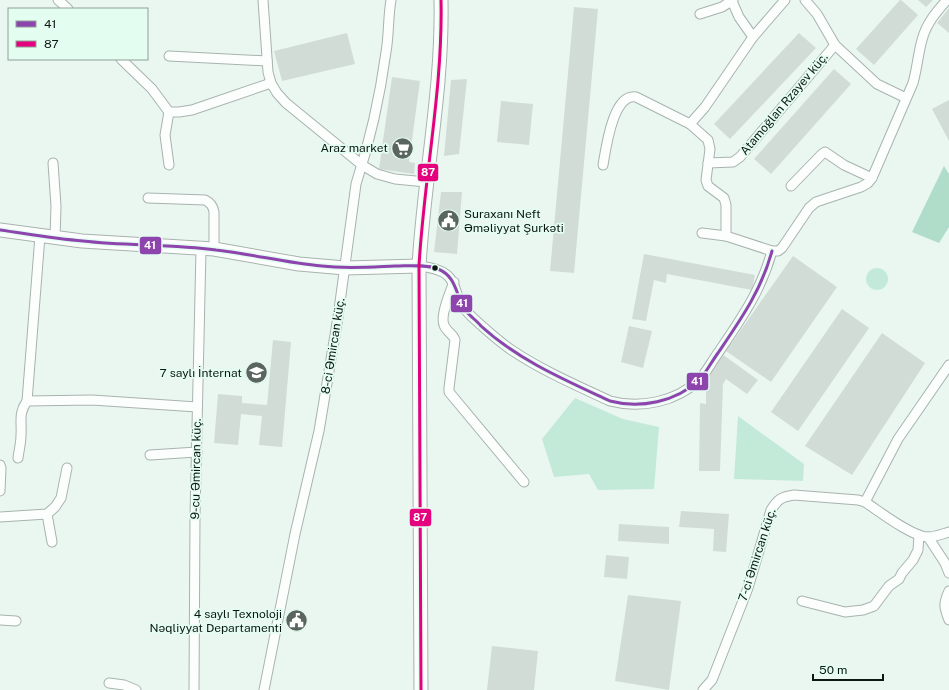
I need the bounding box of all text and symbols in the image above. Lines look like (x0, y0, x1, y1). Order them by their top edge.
legend (8, 8, 148, 60)
text: 41 (44, 17, 56, 31)
text: 87 (44, 37, 59, 51)
street label: Atamoğlan Rzayev küç. (737, 50, 831, 158)
supermarket icon: Araz market (390, 135, 416, 161)
place label: Araz market (320, 141, 388, 155)
line badge: 87 (417, 163, 439, 182)
text: 87 (421, 166, 435, 178)
place label: Suraxanı Neft Əməliyyat Şurkəti (464, 207, 564, 235)
public building icon: Suraxanı Neft Əməliyyat Şurkəti (435, 208, 461, 234)
line badge: 41 (139, 236, 162, 255)
text: 41 (144, 239, 156, 251)
unlabelled marker (430, 263, 440, 273)
line badge: 41 (450, 294, 473, 313)
street label: 8-ci Əmircan küç. (318, 297, 348, 395)
text: 41 (456, 297, 468, 309)
school or university icon: 7 saylı İnternat (244, 360, 270, 386)
place label: 7 saylı İnternat (160, 366, 242, 380)
line badge: 41 (686, 372, 709, 391)
text: 41 (691, 375, 703, 387)
street label: 9-cu Əmircan küç. (188, 418, 204, 520)
street label: 7-ci Əmircan küç. (735, 507, 779, 603)
line badge: 87 (409, 508, 432, 527)
text: 87 (413, 511, 427, 523)
place label: 4 saylı Texnoloji Nəqliyyat Departamenti (150, 607, 282, 635)
public building icon: 4 saylı Texnoloji Nəqliyyat Departamenti (284, 608, 310, 634)
scale bar (813, 656, 883, 682)
text: 50 m (819, 663, 847, 677)

